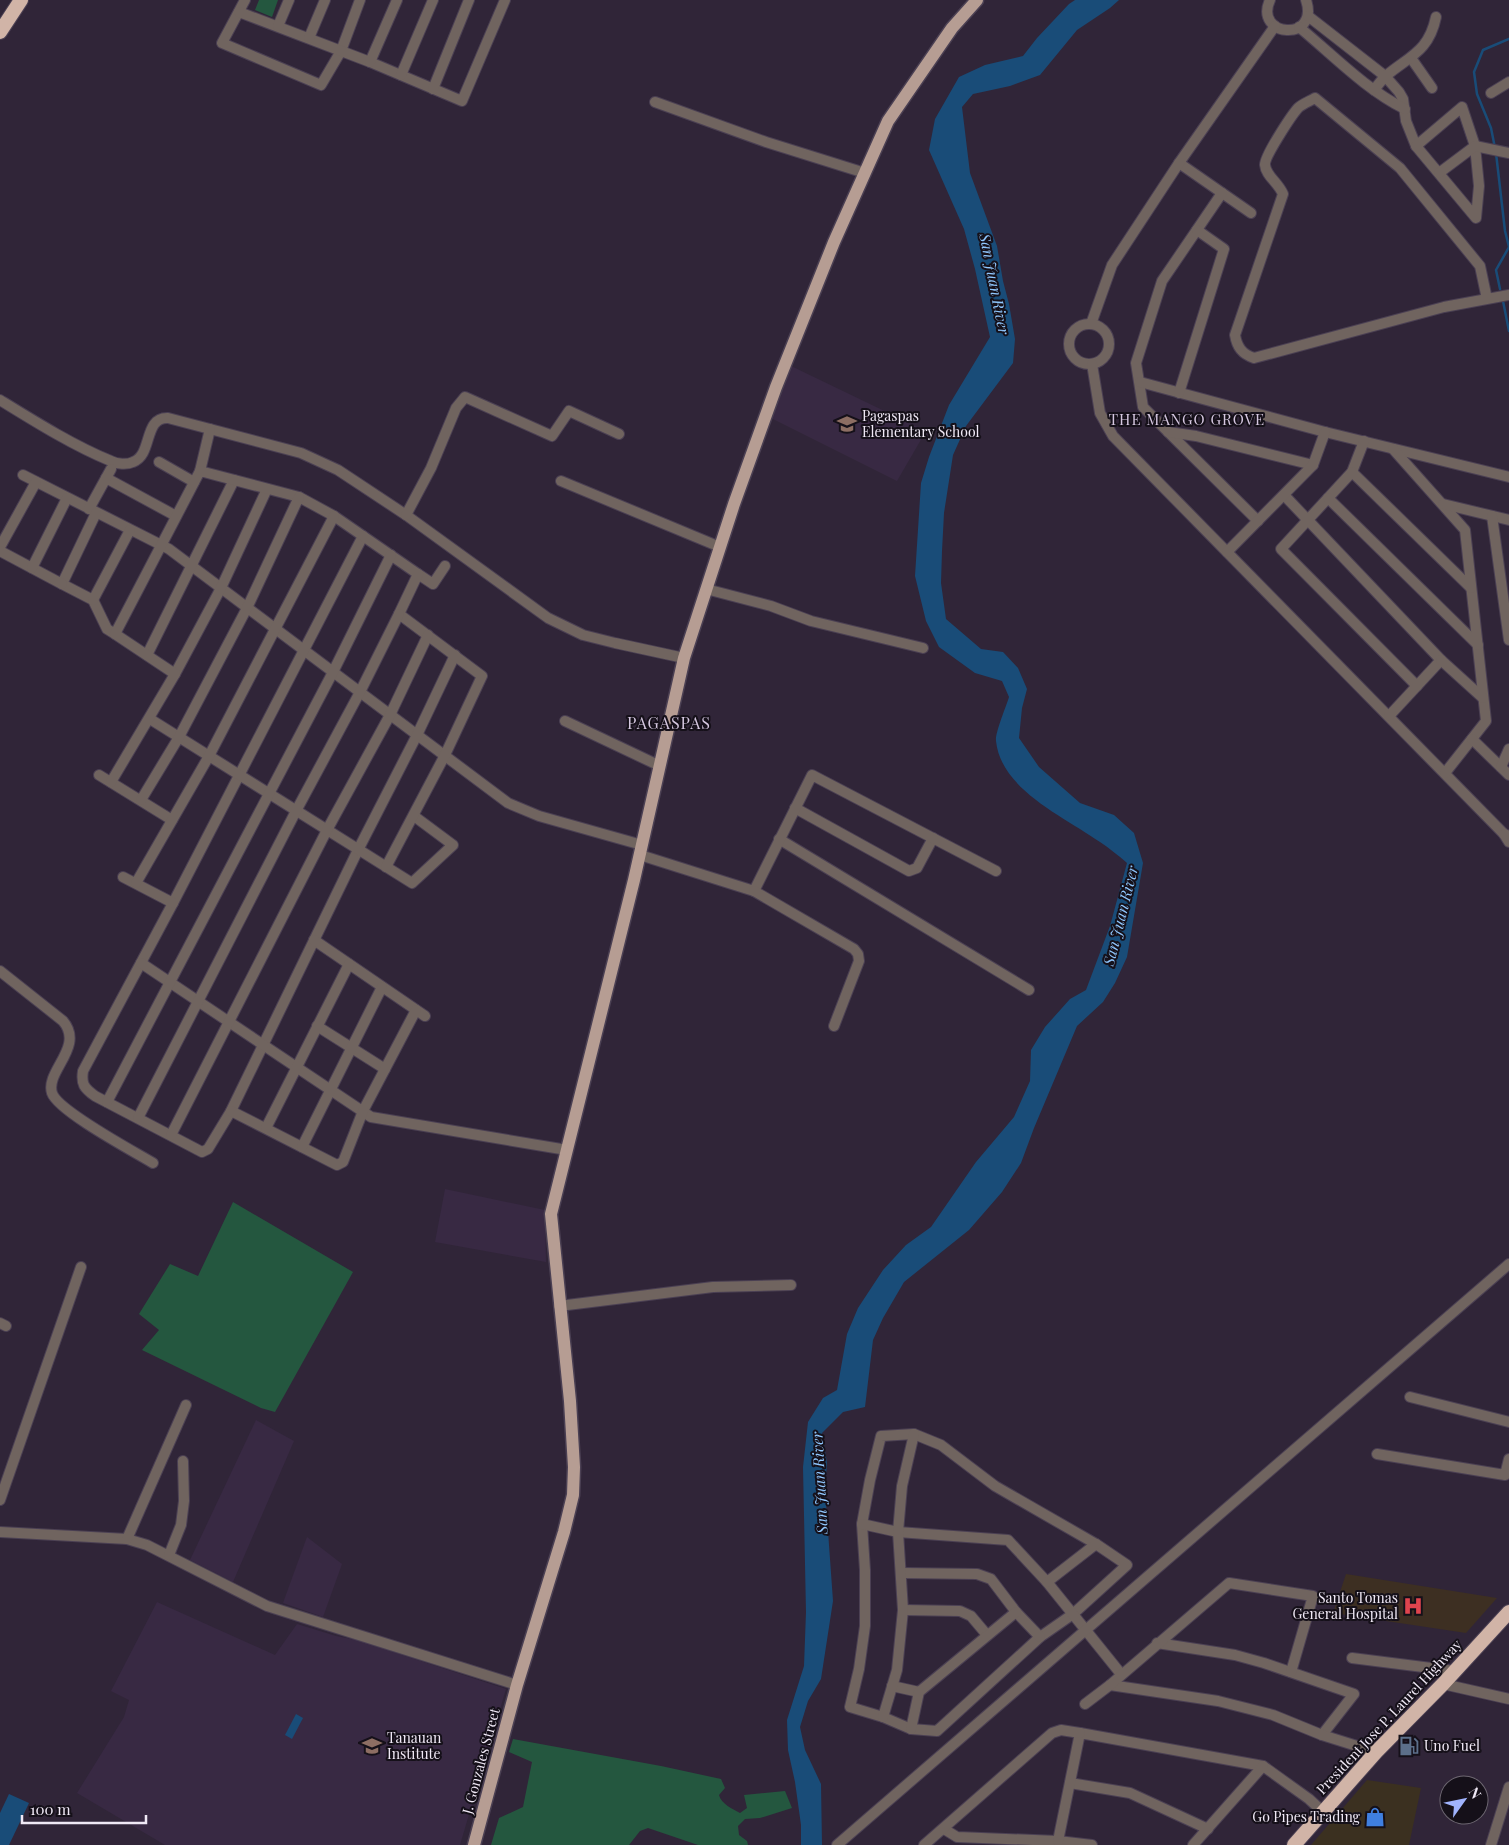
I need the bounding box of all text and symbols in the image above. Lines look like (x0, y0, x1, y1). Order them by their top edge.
water label: San Juan River (975, 231, 1015, 337)
place label: Pagaspas Elementary School (862, 406, 980, 441)
district label: THE MANGO GROVE (1109, 409, 1265, 429)
school or university icon: Pagaspas Elementary School (836, 413, 858, 435)
district label: PAGASPAS (627, 712, 711, 733)
water label: San Juan River (1098, 863, 1142, 969)
water label: San Juan River (806, 1431, 832, 1536)
place label: Santo Tomas General Hospital (1292, 1588, 1398, 1623)
hospital icon: Santo Tomas General Hospital (1402, 1595, 1424, 1617)
street label: President Jose P. Laurel Highway (1312, 1635, 1466, 1798)
street label: J. Gonzales Street (457, 1705, 504, 1817)
place label: Tanauan Institute (387, 1728, 442, 1763)
school or university icon: Tanauan Institute (361, 1735, 383, 1757)
fuel station icon: Uno Fuel (1398, 1735, 1420, 1757)
place label: Uno Fuel (1424, 1736, 1480, 1755)
north arrow (1439, 1775, 1489, 1825)
text: N (1465, 1783, 1486, 1802)
scale bar (22, 1792, 146, 1824)
text: 100 m (30, 1799, 71, 1819)
shop icon: Go Pipes Trading (1364, 1806, 1386, 1828)
place label: Go Pipes Trading (1252, 1807, 1361, 1826)

